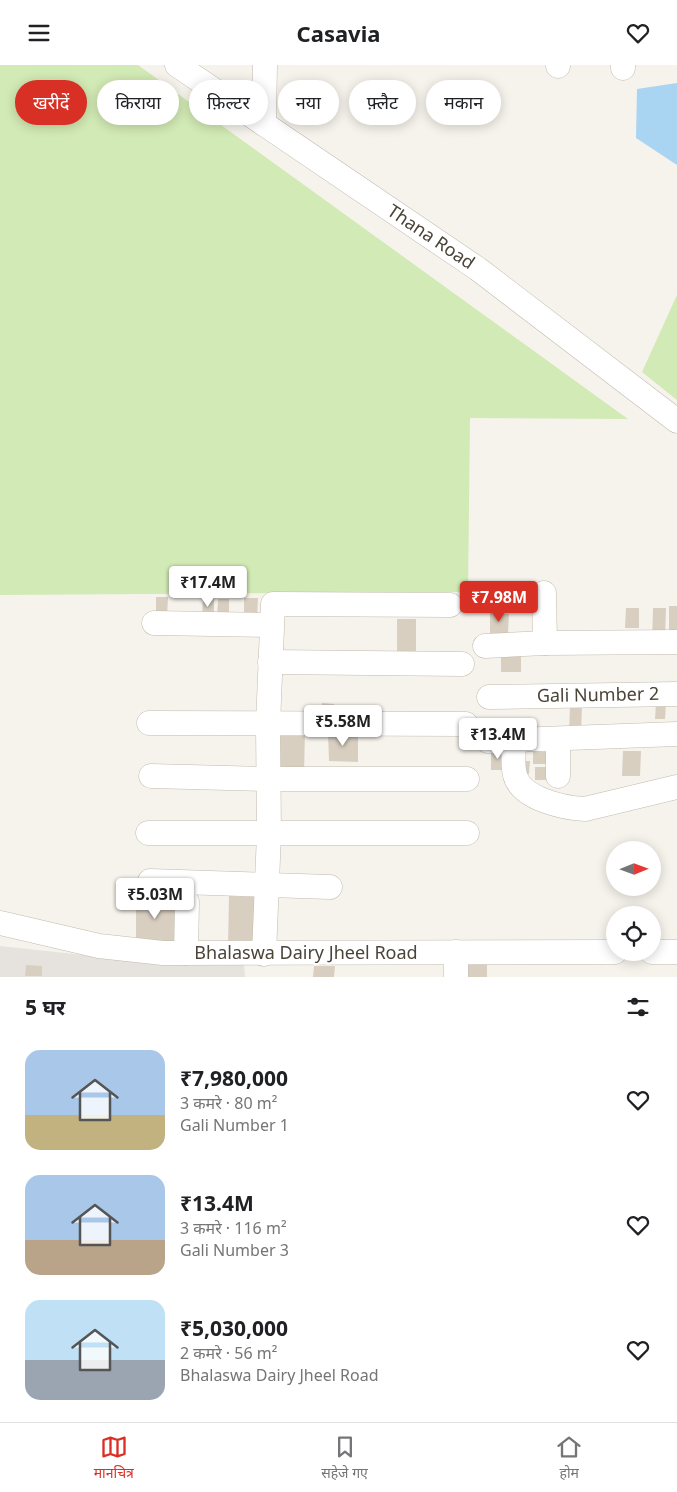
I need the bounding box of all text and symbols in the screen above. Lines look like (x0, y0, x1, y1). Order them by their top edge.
text: Casavia (297, 18, 380, 48)
icon: menu (25, 19, 53, 47)
icon: heart (624, 19, 652, 47)
chip: खरीदें (15, 80, 87, 125)
chip: किराया (97, 80, 179, 125)
chip: फ़िल्टर (189, 80, 268, 125)
chip: नया (278, 80, 339, 125)
chip: फ़्लैट (349, 80, 416, 125)
chip: मकान (426, 80, 501, 125)
street label: Thana Road (383, 198, 480, 274)
pin: ₹17.4M (167, 565, 249, 608)
text: ₹17.4M (180, 571, 236, 593)
pin: ₹7.98M (458, 581, 540, 623)
text: ₹7.98M (471, 586, 527, 608)
street label: Gali Number 2 (537, 681, 659, 707)
pin: ₹5.58M (302, 705, 384, 747)
text: ₹5.58M (315, 710, 371, 732)
pin: ₹13.4M (457, 717, 539, 760)
text: ₹13.4M (470, 723, 526, 745)
north arrow (606, 841, 661, 896)
map controls (606, 841, 661, 961)
pin: ₹5.03M (114, 877, 196, 920)
text: ₹5.03M (127, 883, 183, 905)
button: locate (606, 906, 661, 961)
street label: Bhalaswa Dairy Jheel Road (194, 940, 418, 964)
text: 5 घर (25, 993, 65, 1021)
icon: filters (624, 993, 652, 1021)
text: ₹7,980,000 (180, 1064, 288, 1092)
icon: home (65, 1070, 125, 1130)
icon: heart (624, 1086, 652, 1114)
text: 3 कमरे · 80 m² (180, 1092, 277, 1114)
text: Gali Number 1 (180, 1114, 289, 1136)
text: ₹13.4M (180, 1189, 254, 1217)
icon: home (65, 1195, 125, 1255)
icon: heart (624, 1211, 652, 1239)
text: 3 कमरे · 116 m² (180, 1217, 287, 1239)
text: Gali Number 3 (180, 1239, 289, 1261)
text: ₹5,030,000 (180, 1314, 288, 1342)
icon: home (65, 1320, 125, 1380)
icon: heart (624, 1336, 652, 1364)
text: 2 कमरे · 56 m² (180, 1342, 277, 1364)
text: Bhalaswa Dairy Jheel Road (180, 1364, 379, 1386)
tab: मानचित्र (94, 1433, 134, 1482)
tab: सहेजे गए (321, 1433, 368, 1482)
tab: होम (555, 1433, 583, 1482)

